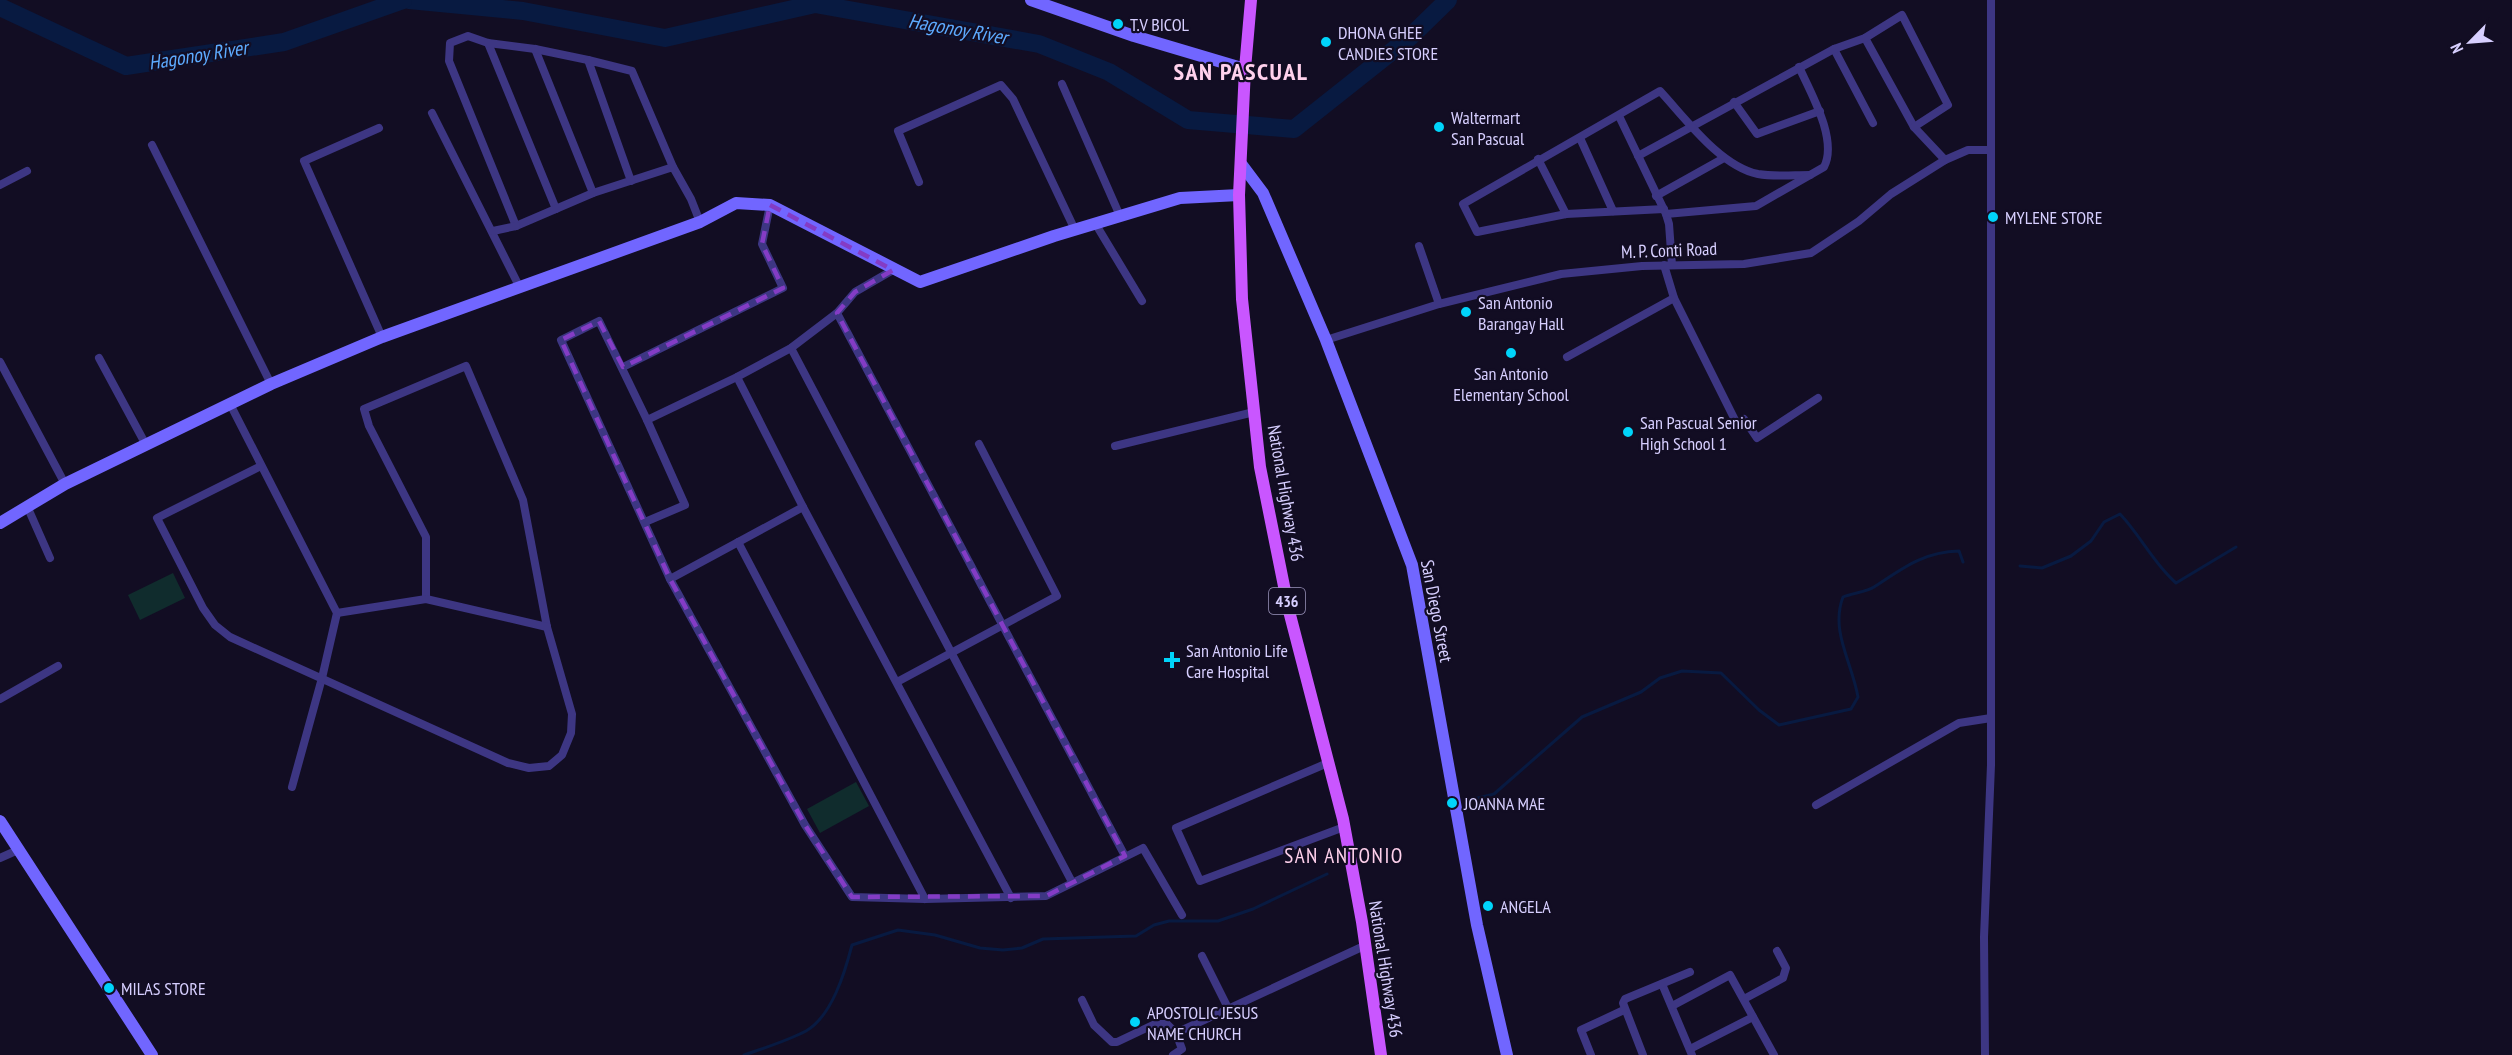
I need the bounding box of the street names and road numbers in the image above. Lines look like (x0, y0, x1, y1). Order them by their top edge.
street label: M. P. Conti Road (1621, 237, 1717, 263)
street label: National Highway 436 (1263, 423, 1309, 563)
street label: San Diego Street (1416, 558, 1458, 664)
road number: 436 (1269, 588, 1305, 614)
street label: National Highway 436 (1364, 899, 1408, 1039)

